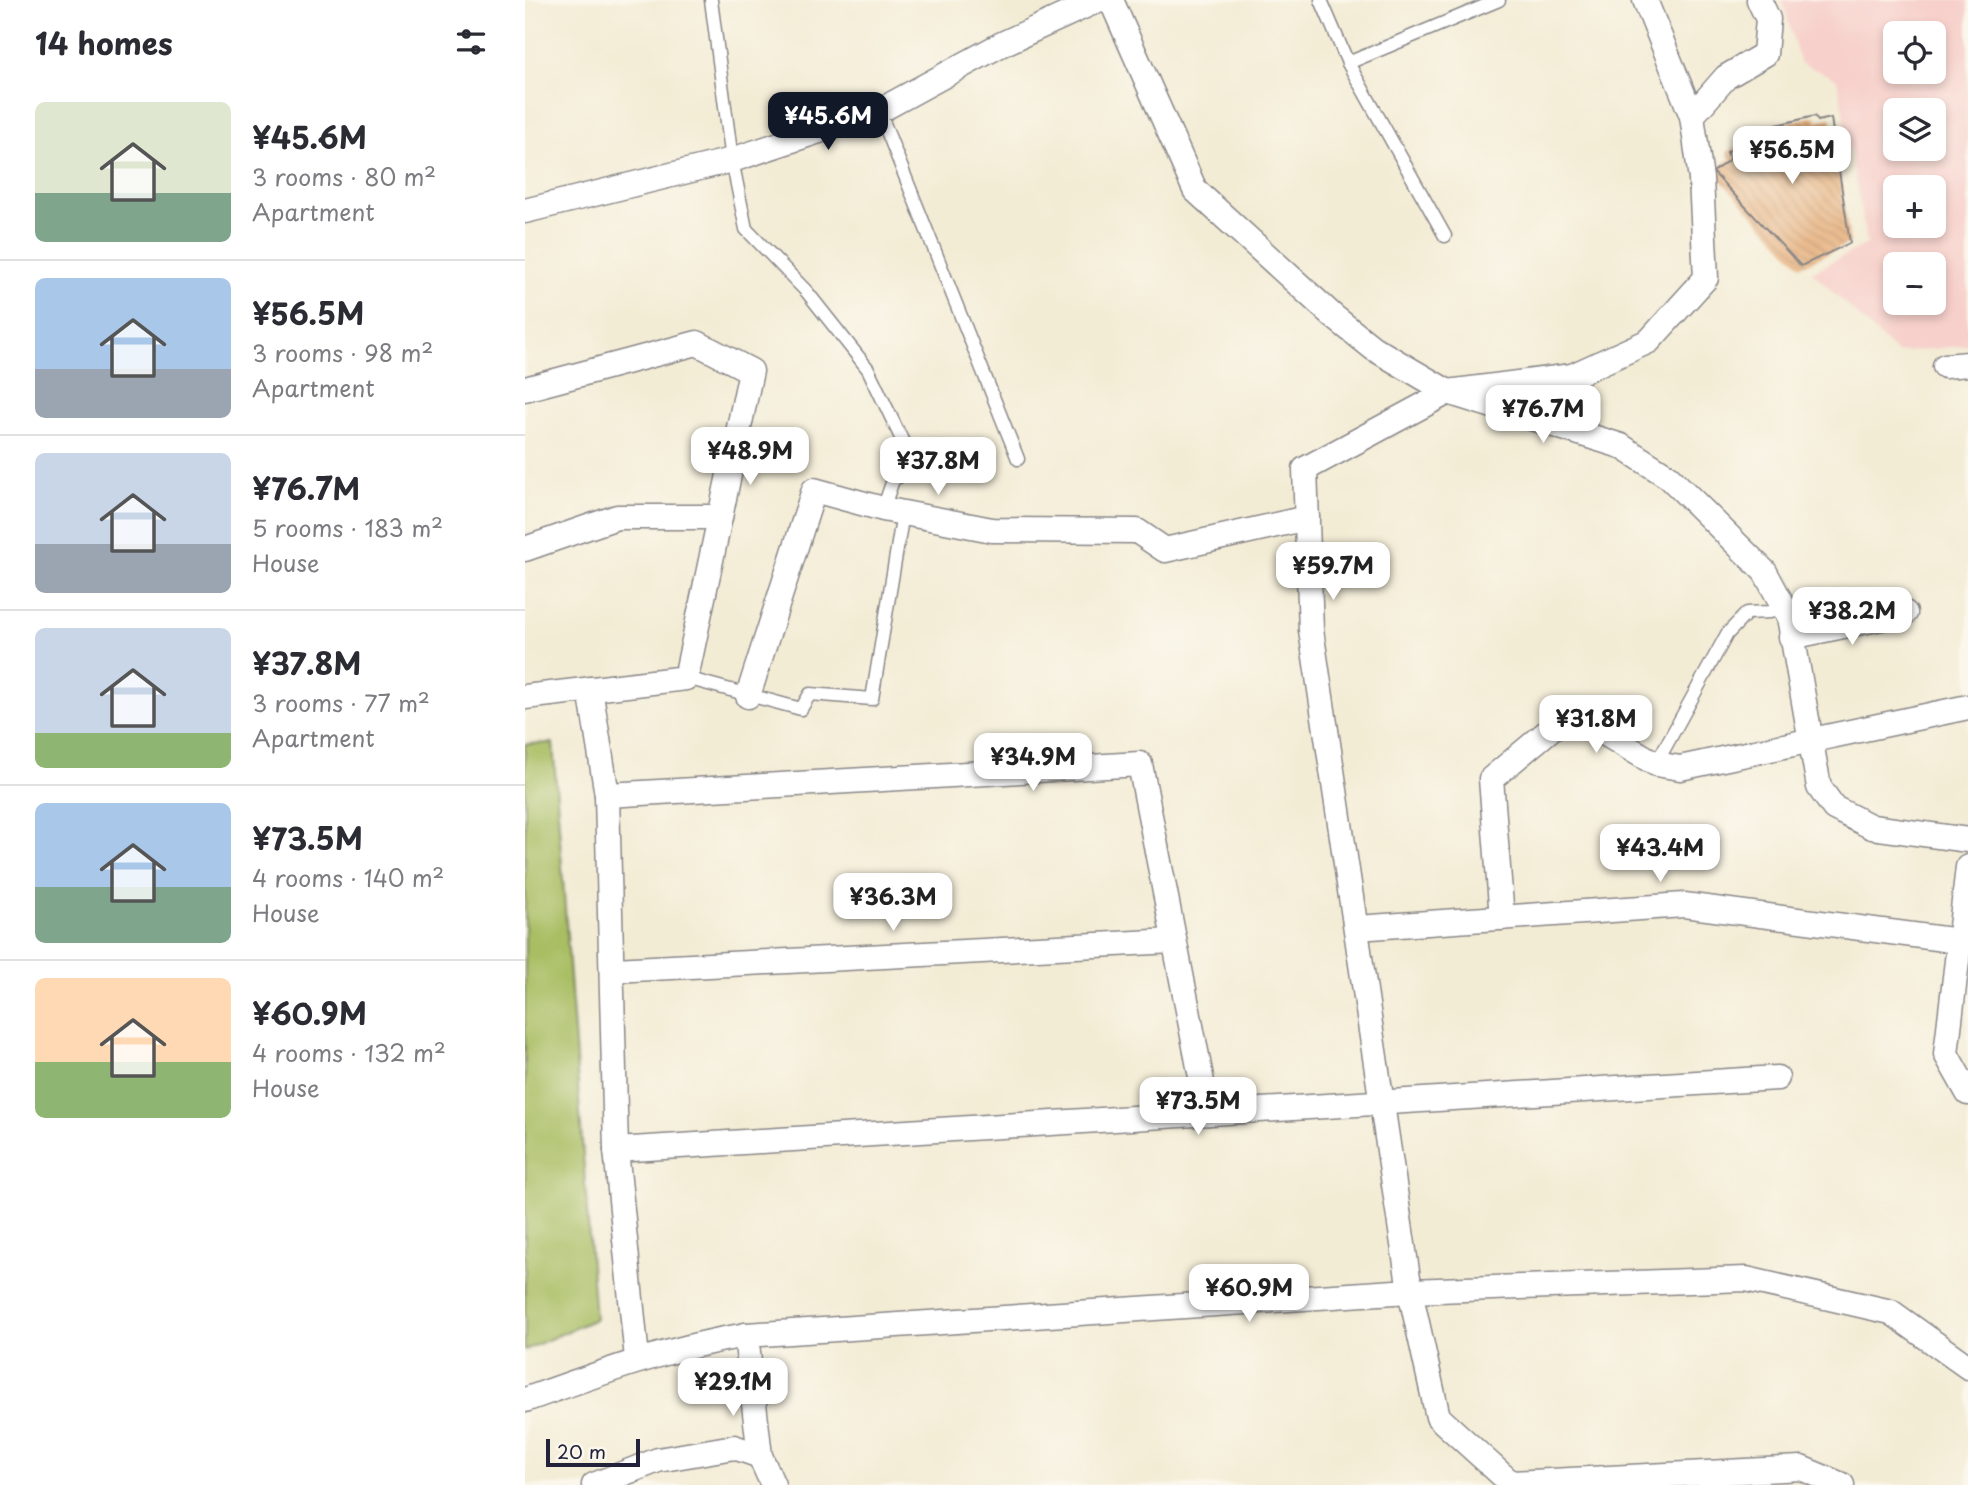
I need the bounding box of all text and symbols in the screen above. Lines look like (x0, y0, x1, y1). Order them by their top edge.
text: 14 homes (35, 20, 173, 65)
map controls (1883, 21, 1946, 315)
button: locate (1883, 21, 1946, 84)
icon: filters (452, 23, 490, 61)
pin: ¥45.6M (771, 92, 885, 152)
text: ¥45.6M (784, 97, 872, 132)
button: layers (1883, 98, 1946, 161)
text: ¥45.6M (252, 114, 367, 159)
pin: ¥56.5M (1735, 127, 1849, 186)
icon: home (91, 130, 175, 214)
text: ¥56.5M (1749, 131, 1835, 166)
text: 3 rooms · 80 m² (252, 159, 436, 194)
button: + (1883, 175, 1946, 238)
text: Apartment (252, 194, 375, 229)
button: − (1883, 252, 1946, 315)
text: ¥56.5M (252, 290, 364, 335)
icon: home (91, 306, 175, 390)
text: 3 rooms · 98 m² (252, 335, 433, 370)
text: Apartment (252, 370, 375, 405)
pin: ¥76.7M (1486, 386, 1600, 445)
text: ¥76.7M (1502, 390, 1584, 425)
pin: ¥48.9M (693, 428, 807, 487)
text: ¥48.9M (707, 432, 793, 467)
pin: ¥37.8M (881, 438, 995, 497)
text: ¥37.8M (896, 442, 980, 477)
text: ¥76.7M (252, 465, 360, 510)
icon: home (91, 481, 175, 565)
text: 5 rooms · 183 m² (252, 510, 443, 545)
pin: ¥59.7M (1276, 542, 1390, 602)
text: House (252, 545, 319, 580)
text: ¥59.7M (1292, 547, 1374, 582)
pin: ¥38.2M (1795, 588, 1909, 647)
text: ¥38.2M (1808, 592, 1896, 627)
text: ¥37.8M (252, 640, 361, 685)
icon: home (91, 656, 175, 740)
text: 3 rooms · 77 m² (252, 685, 430, 720)
pin: ¥31.8M (1539, 696, 1653, 755)
text: ¥31.8M (1555, 700, 1637, 735)
text: Apartment (252, 720, 375, 755)
pin: ¥34.9M (976, 734, 1090, 793)
text: ¥34.9M (990, 738, 1076, 773)
text: ¥73.5M (252, 815, 363, 860)
pin: ¥43.4M (1603, 824, 1717, 884)
text: ¥43.4M (1616, 829, 1704, 864)
icon: home (91, 831, 175, 915)
text: 4 rooms · 140 m² (252, 860, 444, 895)
pin: ¥36.3M (836, 874, 950, 933)
text: ¥36.3M (849, 878, 937, 913)
text: House (252, 895, 319, 930)
text: ¥60.9M (252, 990, 367, 1035)
icon: home (91, 1006, 175, 1090)
text: 4 rooms · 132 m² (252, 1035, 446, 1070)
text: House (252, 1070, 319, 1105)
pin: ¥73.5M (1141, 1078, 1255, 1137)
text: ¥73.5M (1156, 1082, 1240, 1117)
pin: ¥60.9M (1192, 1264, 1306, 1324)
text: ¥60.9M (1205, 1269, 1293, 1304)
pin: ¥29.1M (676, 1358, 790, 1418)
text: ¥29.1M (694, 1363, 772, 1398)
scale bar (546, 1436, 641, 1468)
text: 20 m (557, 1437, 606, 1465)

